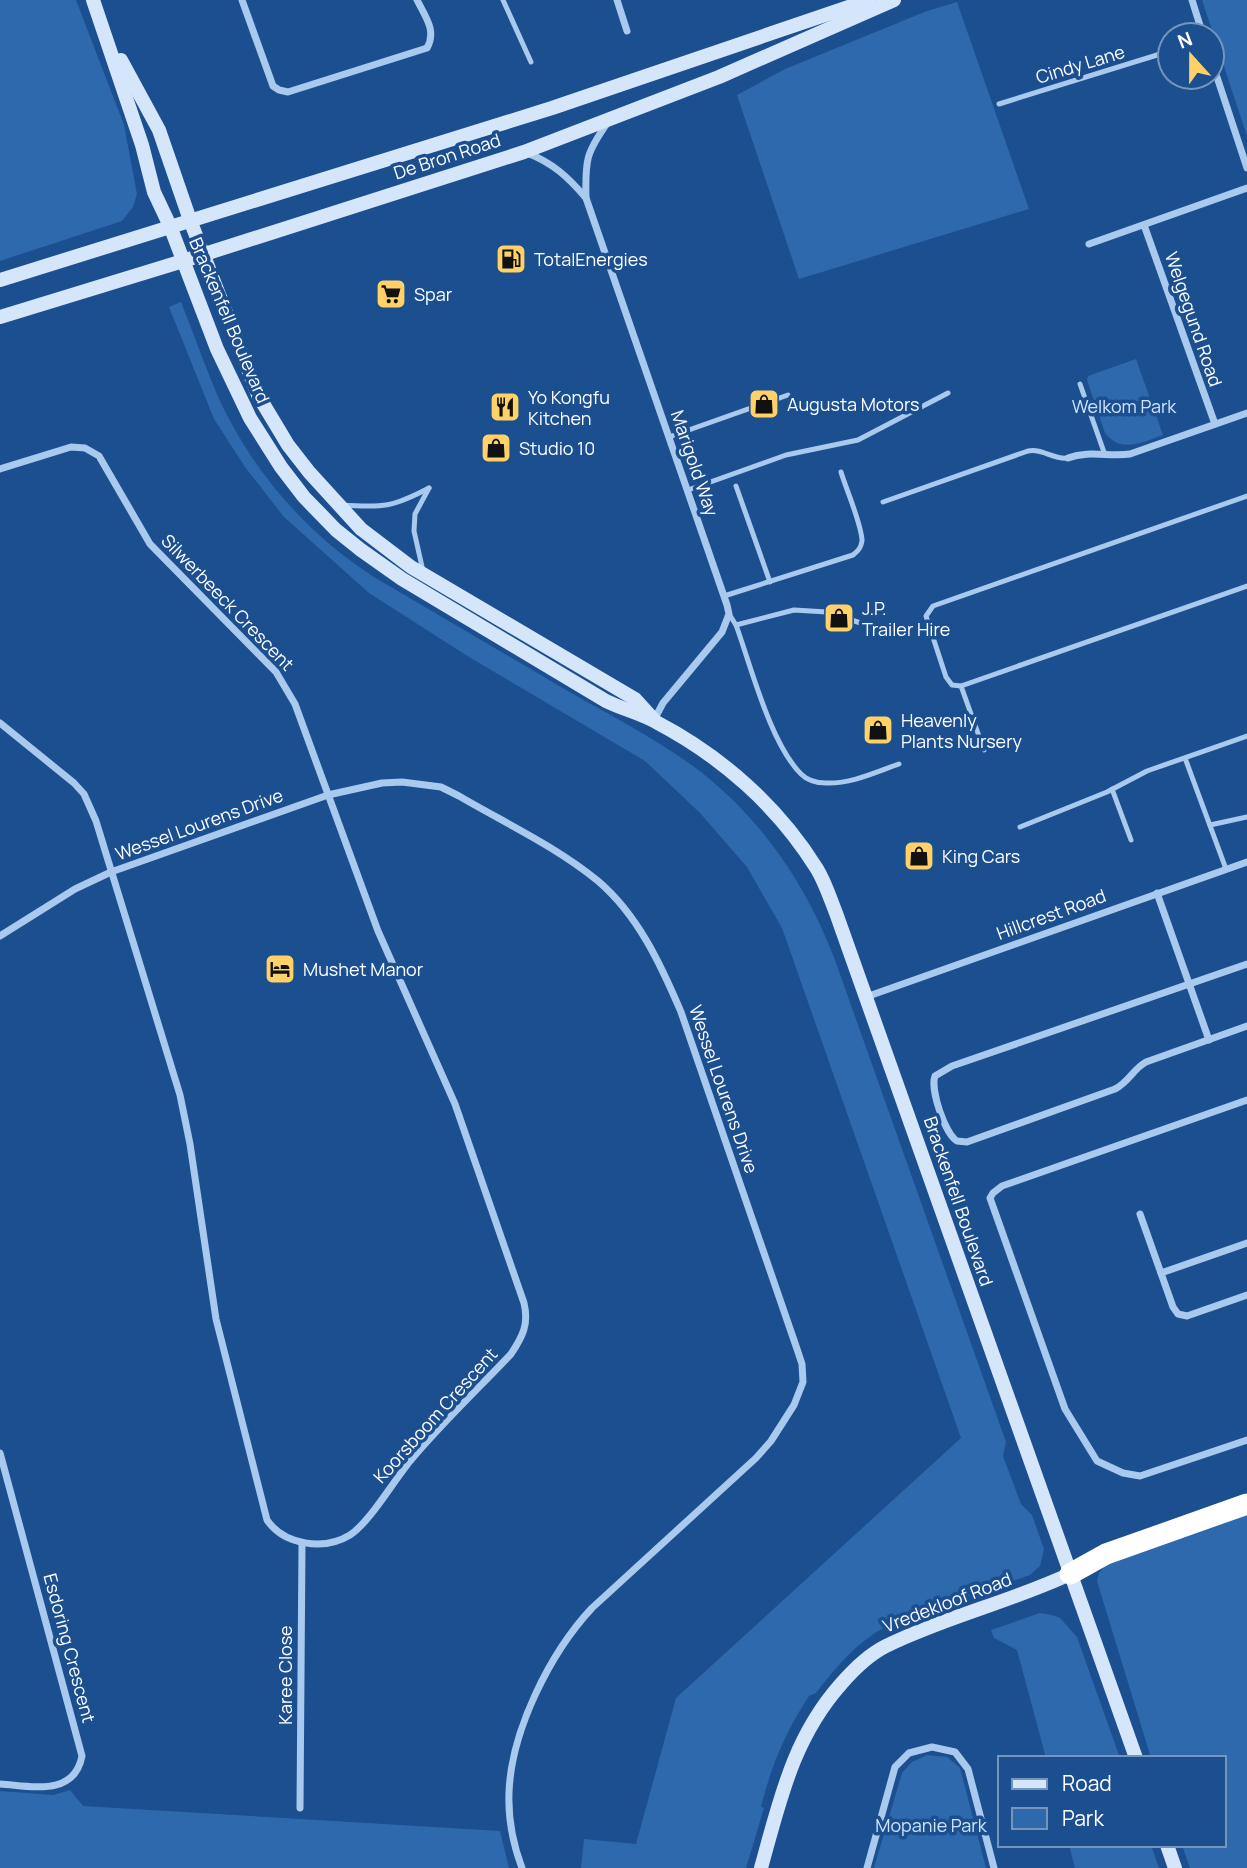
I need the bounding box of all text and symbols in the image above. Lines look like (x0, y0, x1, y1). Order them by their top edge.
north arrow (1156, 21, 1226, 91)
text: N (1174, 26, 1196, 55)
street label: Cindy Lane (1033, 39, 1127, 89)
street label: De Bron Road (390, 127, 504, 185)
street label: Brackenfell Boulevard (184, 234, 276, 406)
fuel station icon: TotalEnergies (494, 242, 528, 276)
place label: TotalEnergies (534, 247, 648, 271)
street label: Welgegund Road (1160, 249, 1228, 389)
supermarket icon: Spar (374, 277, 408, 311)
place label: Spar (414, 282, 453, 306)
place label: Yo Kongfu Kitchen (528, 385, 610, 430)
shop icon: Augusta Motors (747, 387, 781, 421)
restaurant icon: Yo Kongfu Kitchen (488, 390, 522, 424)
place label: Augusta Motors (787, 392, 920, 416)
park label: Welkom Park (1072, 394, 1177, 418)
street label: Marigold Way (666, 407, 725, 520)
shop icon: Studio 10 (479, 431, 513, 465)
place label: Studio 10 (519, 436, 595, 460)
street label: Silwerbeeck Crescent (156, 529, 300, 675)
place label: J.P. Trailer Hire (862, 596, 950, 641)
shop icon: J.P. Trailer Hire (822, 601, 856, 635)
place label: Heavenly Plants Nursery (901, 708, 1023, 753)
shop icon: Heavenly Plants Nursery (861, 713, 895, 747)
street label: Wessel Lourens Drive (112, 783, 286, 865)
shop icon: King Cars (902, 839, 936, 873)
place label: King Cars (942, 844, 1020, 868)
street label: Hillcrest Road (993, 883, 1109, 945)
hotel icon: Mushet Manor (263, 952, 297, 986)
place label: Mushet Manor (303, 957, 424, 981)
street label: Wessel Lourens Drive (684, 1002, 764, 1176)
street label: Brackenfell Boulevard (919, 1113, 999, 1289)
street label: Koorsboom Crescent (368, 1342, 502, 1488)
street label: Vredekloof Road (879, 1566, 1015, 1638)
street label: Esdoring Crescent (39, 1571, 101, 1725)
street label: Karee Close (273, 1625, 297, 1725)
legend (998, 1756, 1226, 1847)
text: Road (1062, 1769, 1112, 1797)
text: Park (1062, 1804, 1104, 1832)
park label: Mopanie Park (875, 1813, 988, 1837)

